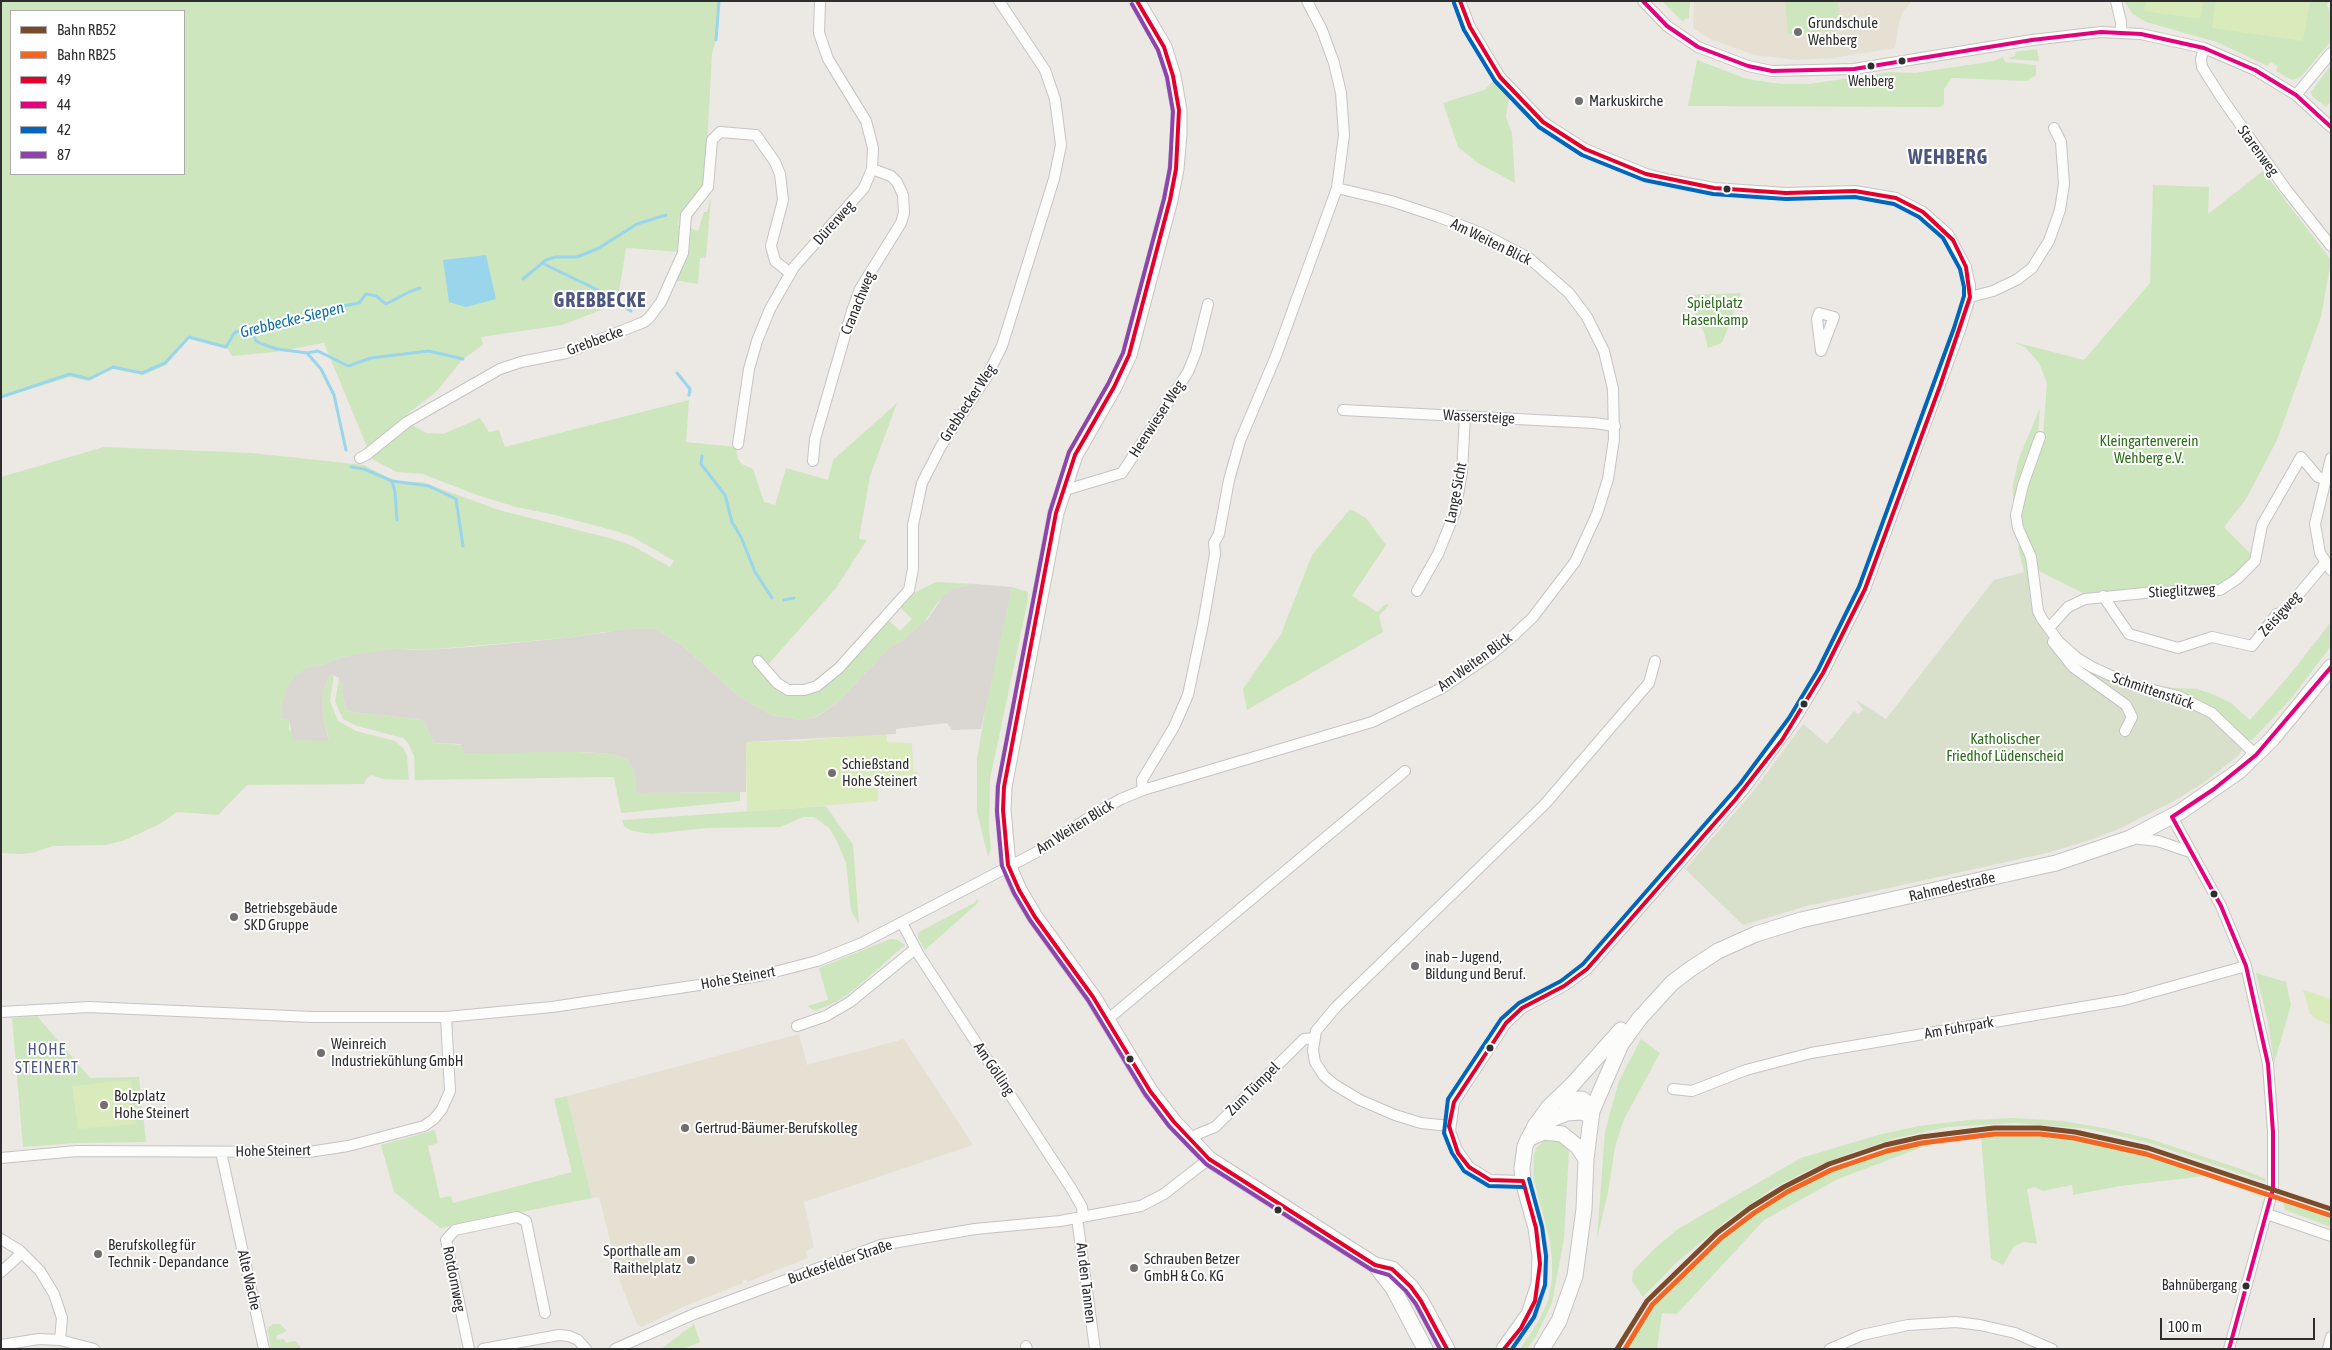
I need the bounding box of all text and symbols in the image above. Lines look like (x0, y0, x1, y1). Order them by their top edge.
legend (10, 10, 185, 175)
place label: Grundschule Wehberg (1808, 14, 1878, 49)
text: Bahn RB52 (57, 21, 116, 38)
marker: Grundschule Wehberg (1792, 26, 1804, 38)
text: Bahn RB25 (57, 46, 116, 63)
unlabelled marker (1897, 56, 1907, 66)
marker: Wehberg (1866, 61, 1876, 71)
text: 49 (57, 71, 71, 88)
place label: Wehberg (1848, 74, 1894, 90)
place label: Markuskirche (1589, 92, 1663, 110)
marker: Markuskirche (1573, 95, 1585, 107)
text: 44 (57, 96, 71, 113)
text: 42 (57, 121, 71, 138)
street label: Starenweg (2234, 122, 2282, 180)
text: 87 (57, 146, 71, 163)
district label: WEHBERG (1907, 146, 1989, 170)
unlabelled marker (1722, 184, 1732, 194)
street label: Dürerweg (809, 197, 859, 249)
street label: Am Weiten Blick (1448, 215, 1534, 269)
street label: Cranachweg (837, 269, 879, 337)
district label: GREBBECKE (552, 289, 648, 313)
park label: Spielplatz Hasenkamp (1682, 294, 1748, 329)
water label: Grebbecke-Siepen (238, 298, 346, 342)
street label: Grebbecke (564, 322, 626, 360)
street label: Grebbecker Weg (936, 361, 1000, 445)
street label: Heerwieser Weg (1125, 377, 1189, 461)
street label: Wassersteige (1443, 406, 1515, 428)
park label: Kleingartenverein Wehberg e.V. (2099, 432, 2199, 467)
street label: Lange Sicht (1441, 461, 1471, 525)
street label: Stieglitzweg (2148, 580, 2216, 602)
street label: Zeisigweg (2255, 588, 2305, 640)
street label: Am Weiten Blick (1434, 629, 1516, 695)
street label: Schmittenstück (2110, 669, 2196, 713)
unlabelled marker (1799, 699, 1809, 709)
park label: Katholischer Friedhof Lüdenscheid (1946, 730, 2064, 765)
place label: Schießstand Hohe Steinert (842, 755, 917, 790)
marker: Schießstand Hohe Steinert (826, 767, 838, 779)
street label: Am Weiten Blick (1033, 796, 1117, 858)
street label: Rahmedestraße (1907, 868, 1997, 906)
unlabelled marker (2209, 889, 2219, 899)
place label: Betriebsgebäude SKD Gruppe (244, 899, 338, 934)
marker: Betriebsgebäude SKD Gruppe (228, 911, 240, 923)
place label: inab – Jugend, Bildung und Beruf. (1425, 948, 1526, 983)
marker: inab – Jugend, Bildung und Beruf. (1409, 960, 1421, 972)
street label: Hohe Steinert (699, 963, 777, 993)
street label: Am Fuhrpark (1923, 1013, 1995, 1043)
place label: Weinreich Industriekühlung GmbH (331, 1035, 463, 1070)
street label: Am Gölling (970, 1039, 1018, 1099)
district label: HOHE STEINERT (14, 1040, 80, 1078)
unlabelled marker (1485, 1043, 1495, 1053)
marker: Weinreich Industriekühlung GmbH (315, 1047, 327, 1059)
unlabelled marker (1125, 1054, 1135, 1064)
street label: Zum Tümpel (1222, 1058, 1284, 1120)
place label: Bolzplatz Hohe Steinert (114, 1087, 189, 1122)
marker: Bolzplatz Hohe Steinert (98, 1099, 110, 1111)
place label: Gertrud-Bäumer-Berufskolleg (695, 1119, 857, 1137)
marker: Gertrud-Bäumer-Berufskolleg (679, 1122, 691, 1134)
street label: Hohe Steinert (235, 1141, 311, 1161)
unlabelled marker (1273, 1205, 1283, 1215)
place label: Berufskolleg für Technik - Depandance (108, 1236, 229, 1271)
street label: Buckesfelder Straße (786, 1236, 894, 1288)
place label: Sporthalle am Raithelplatz (603, 1242, 681, 1277)
street label: An den Tannen (1072, 1242, 1100, 1324)
street label: Rotdornweg (439, 1245, 469, 1313)
marker: Berufskolleg für Technik - Depandance (92, 1248, 104, 1260)
street label: Alte Wache (233, 1248, 265, 1312)
place label: Schrauben Betzer GmbH & Co. KG (1144, 1250, 1239, 1285)
marker: Sporthalle am Raithelplatz (685, 1254, 697, 1266)
marker: Schrauben Betzer GmbH & Co. KG (1128, 1262, 1140, 1274)
place label: Bahnübergang (2162, 1278, 2237, 1294)
marker: Bahnübergang (2241, 1281, 2251, 1291)
scale bar (2162, 1308, 2317, 1340)
text: 100 m (2168, 1318, 2202, 1335)

